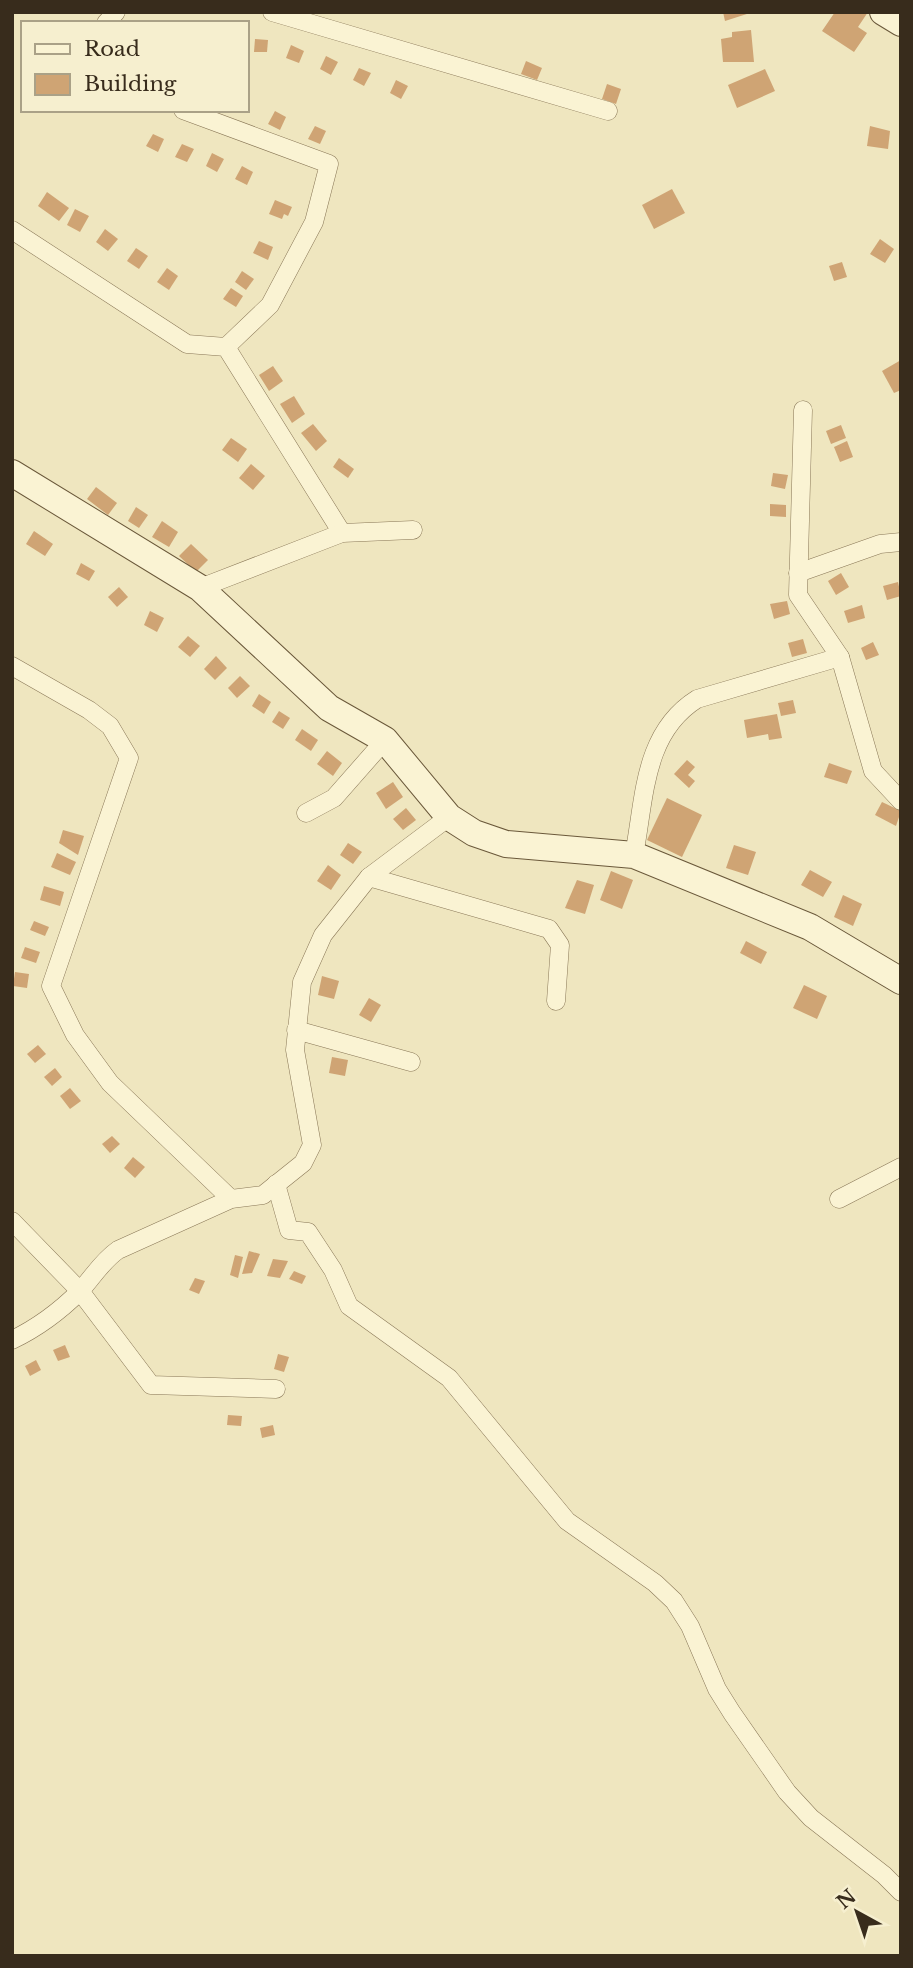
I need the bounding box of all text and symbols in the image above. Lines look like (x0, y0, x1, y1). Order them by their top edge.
legend (21, 21, 248, 112)
text: Road (84, 36, 140, 62)
text: Building (84, 71, 177, 97)
north arrow (822, 1877, 892, 1947)
text: N (832, 1885, 861, 1914)

